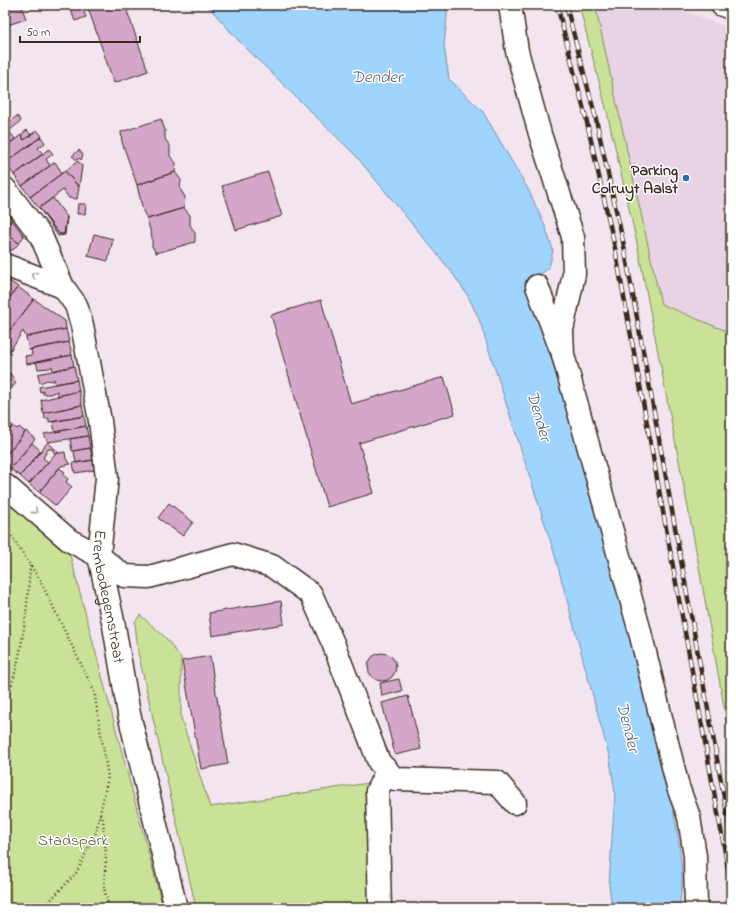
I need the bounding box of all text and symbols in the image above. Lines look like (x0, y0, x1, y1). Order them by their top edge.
scale bar (20, 18, 140, 44)
text: 50 m (26, 24, 50, 42)
water label: Dender (352, 65, 405, 90)
place label: Parking Colruyt Aalst (592, 159, 679, 202)
marker: Parking Colruyt Aalst (681, 173, 691, 183)
one-way arrow (31, 272, 38, 280)
water label: Dender (520, 388, 558, 447)
one-way arrow (30, 506, 37, 513)
street label: Erembodegemstraat (84, 529, 130, 666)
water label: Dender (609, 700, 646, 758)
park label: Stadspark (38, 829, 109, 853)

